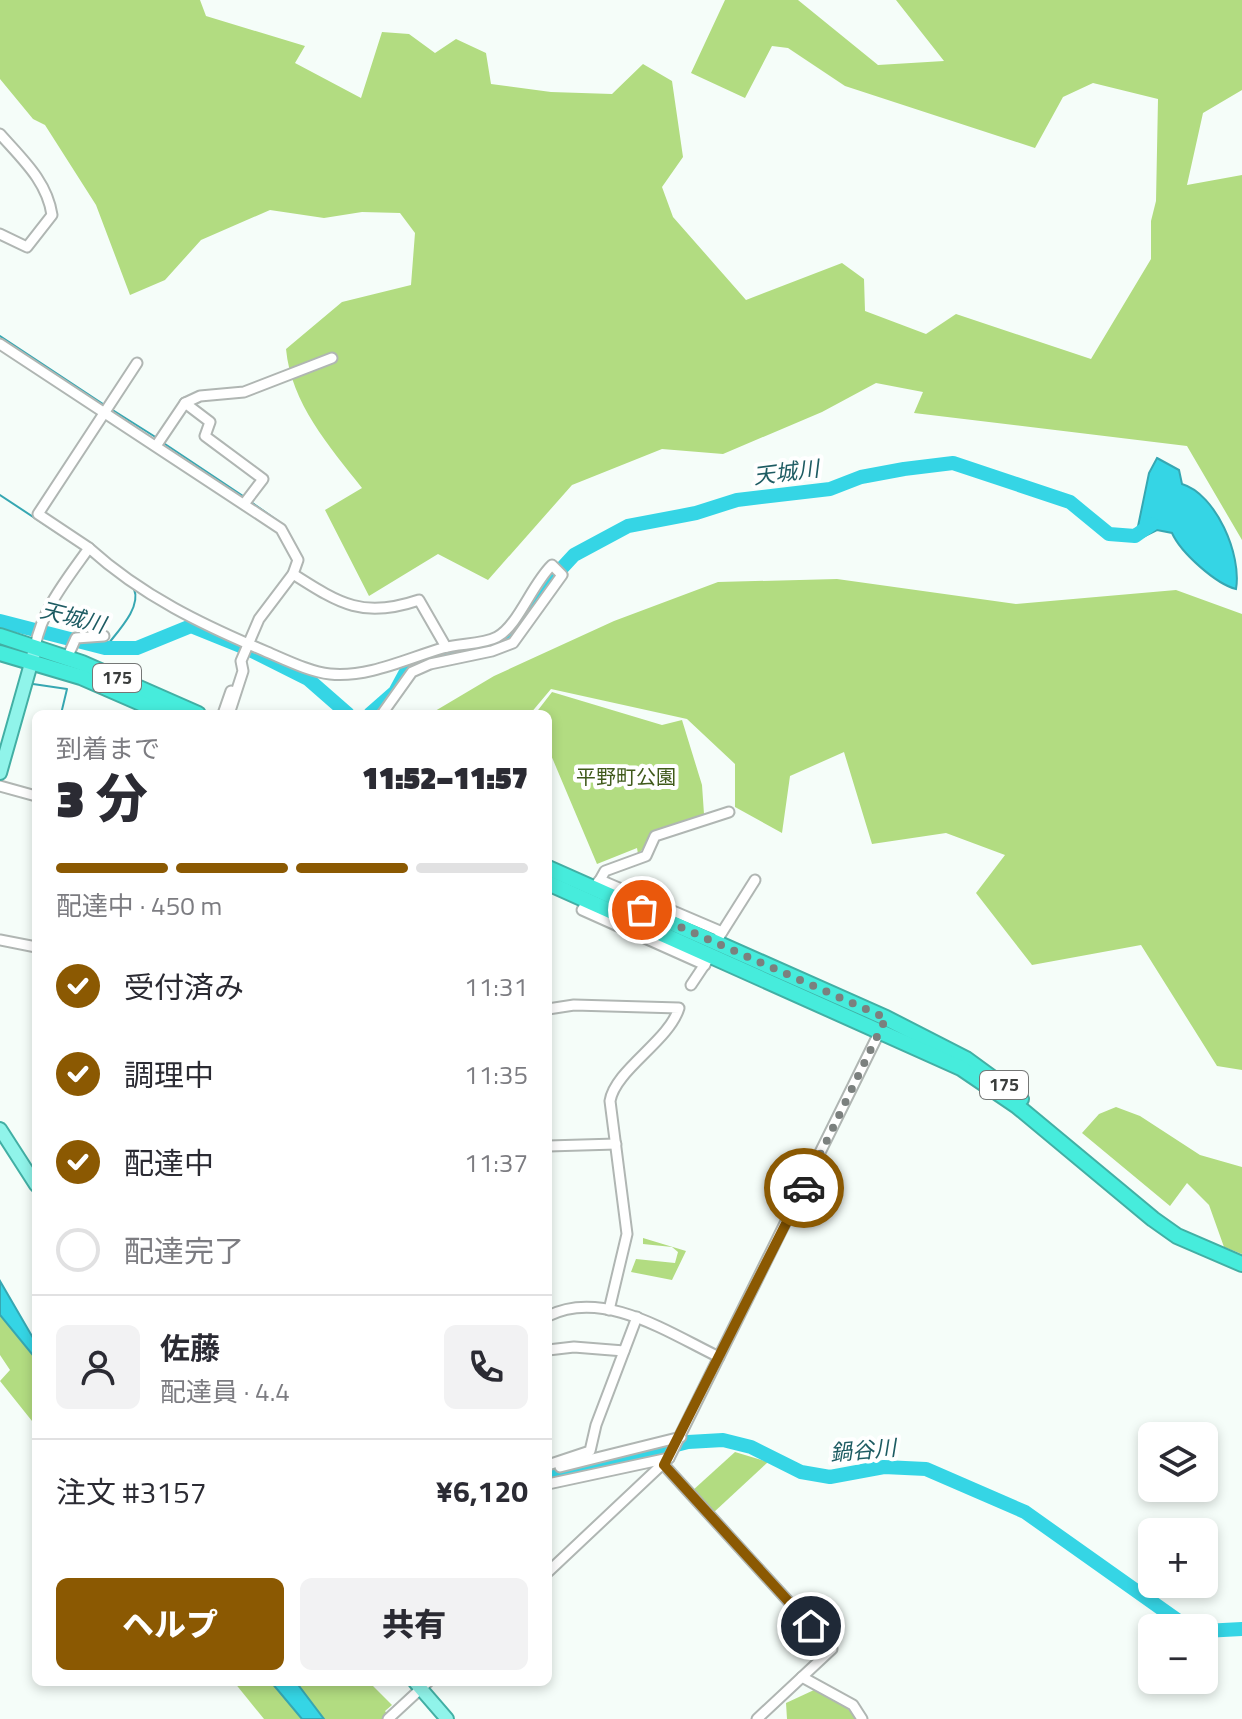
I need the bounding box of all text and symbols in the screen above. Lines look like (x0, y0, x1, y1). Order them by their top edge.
water label: 天城川 (751, 451, 823, 493)
water label: 天城川 (37, 593, 111, 642)
road number: 175 (93, 664, 141, 692)
text: 到着まで (56, 729, 160, 768)
text: 11:52–11:57 (362, 755, 528, 801)
text: 3 分 (56, 758, 148, 837)
park label: 平野町公園 (576, 761, 676, 792)
pin (608, 876, 676, 944)
text: 配達中 · 450 m (56, 886, 222, 925)
icon: bag (620, 888, 664, 932)
icon: check (56, 964, 100, 1008)
text: 受付済み (124, 964, 244, 1010)
text: 11:31 (464, 967, 528, 1006)
icon: check (56, 1052, 100, 1096)
text: 調理中 (124, 1052, 214, 1098)
text: 11:35 (464, 1055, 528, 1094)
road number: 175 (980, 1071, 1028, 1099)
icon: check (56, 1140, 100, 1184)
text: 配達中 (124, 1140, 214, 1186)
text: 11:37 (464, 1143, 528, 1182)
courier (764, 1148, 844, 1228)
icon: car (782, 1166, 826, 1210)
text: 配達完了 (124, 1228, 244, 1274)
button: person (56, 1325, 140, 1409)
text: 佐藤 (160, 1325, 220, 1371)
button: phone (444, 1325, 528, 1409)
text: 配達員 · 4.4 (160, 1372, 290, 1411)
map controls (1138, 1422, 1218, 1694)
button: layers (1138, 1422, 1218, 1502)
water label: 鍋谷川 (829, 1430, 899, 1470)
text: ¥6,120 (436, 1468, 528, 1514)
text: 注文 #3157 (56, 1469, 207, 1515)
button: + (1138, 1518, 1218, 1598)
button: ヘルプ (56, 1578, 284, 1670)
button: 共有 (300, 1578, 528, 1670)
pin (777, 1592, 845, 1660)
icon: home (789, 1604, 833, 1648)
button: − (1138, 1614, 1218, 1694)

